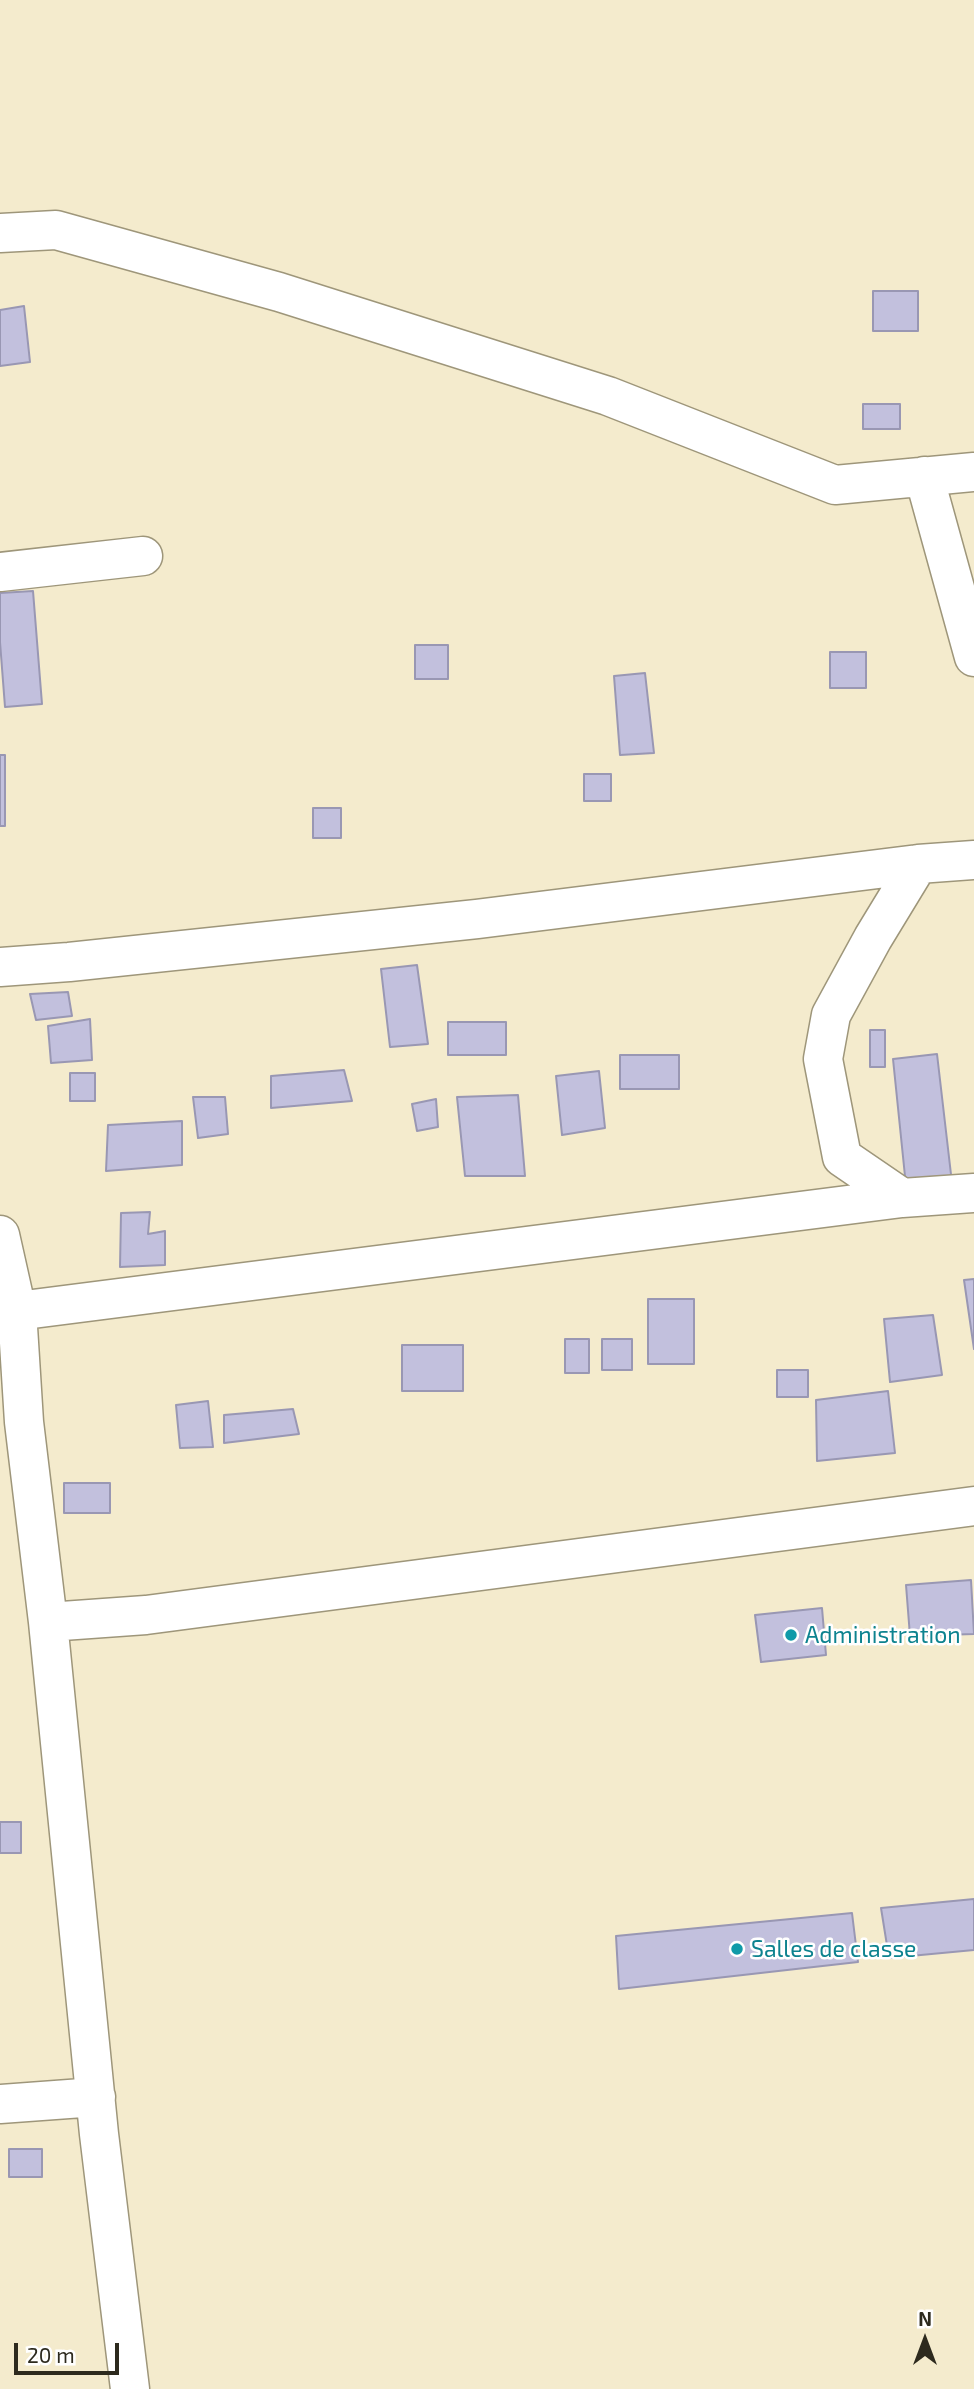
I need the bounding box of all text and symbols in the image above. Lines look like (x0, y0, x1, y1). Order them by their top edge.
place label: Administration (805, 1621, 961, 1649)
marker: Administration (783, 1627, 799, 1643)
place label: Salles de classe (751, 1935, 916, 1963)
marker: Salles de classe (729, 1941, 745, 1957)
north arrow (890, 2305, 960, 2375)
text: N (918, 2307, 932, 2330)
scale bar (18, 2330, 122, 2374)
text: 20 m (27, 2342, 75, 2367)

